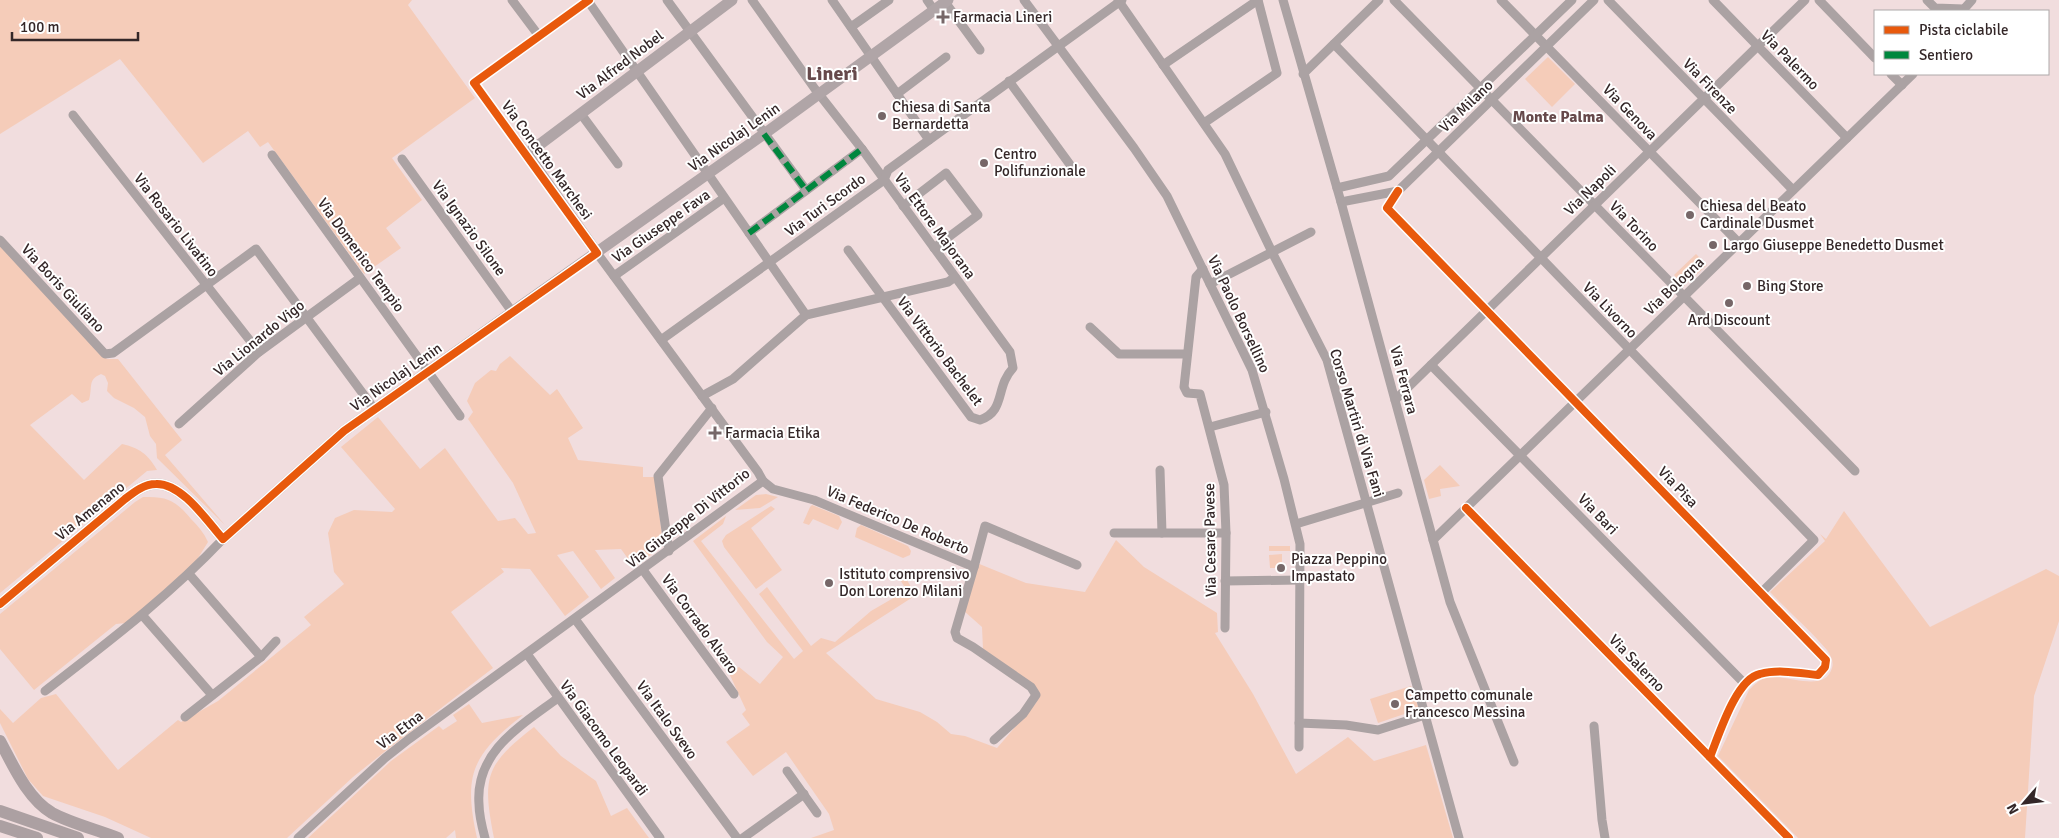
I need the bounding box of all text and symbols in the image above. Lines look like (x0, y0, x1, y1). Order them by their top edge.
place label: Farmacia Lineri (953, 8, 1052, 26)
scale bar (12, 10, 139, 42)
legend (1874, 10, 2049, 75)
marker: Farmacia Lineri (937, 11, 949, 23)
text: 100 m (20, 18, 60, 36)
text: Pista ciclabile (1919, 21, 2008, 39)
street label: Via Palermo (1757, 26, 1823, 94)
street label: Via Alfred Nobel (573, 27, 667, 103)
text: Sentiero (1919, 46, 1973, 64)
street label: Via Firenze (1679, 54, 1741, 118)
district label: Lineri (806, 61, 858, 86)
street label: Via Milano (1435, 76, 1497, 136)
street label: Via Genova (1599, 80, 1661, 144)
street label: Via Concetto Marchesi (498, 97, 596, 223)
place label: Chiesa di Santa Bernardetta (892, 98, 991, 133)
street label: Via Nicolaj Lenin (685, 99, 783, 175)
district label: Monte Palma (1512, 107, 1604, 127)
marker: Chiesa di Santa Bernardetta (876, 110, 888, 122)
place label: Centro Polifunzionale (994, 145, 1086, 180)
marker: Centro Polifunzionale (978, 157, 990, 169)
street label: Via Napoli (1560, 161, 1620, 219)
street label: Via Ettore Majorana (890, 169, 980, 283)
street label: Via Rosario Livatino (130, 170, 222, 281)
street label: Via Turi Scordo (781, 170, 869, 240)
street label: Via Ignazio Silone (428, 177, 510, 279)
street label: Via Giuseppe Fava (609, 186, 713, 266)
street label: Via Domenico Tempio (314, 195, 408, 316)
street label: Via Torino (1606, 197, 1663, 255)
place label: Chiesa del Beato Cardinale Dusmet (1700, 197, 1814, 232)
marker: Chiesa del Beato Cardinale Dusmet (1684, 209, 1696, 221)
place label: Largo Giuseppe Benedetto Dusmet (1723, 236, 1944, 254)
marker: Largo Giuseppe Benedetto Dusmet (1707, 239, 1719, 251)
street label: Via Boris Giuliano (18, 240, 109, 336)
street label: Via Paolo Borsellino (1204, 252, 1274, 376)
street label: Via Bologna (1640, 253, 1708, 319)
place label: Bing Store (1757, 277, 1824, 295)
street label: Via Livorno (1579, 278, 1641, 342)
marker: Bing Store (1741, 280, 1753, 292)
street label: Via Vittorio Bachelet (893, 293, 987, 409)
street label: Via Lionardo Vigo (210, 296, 308, 380)
marker: Ard Discount (1723, 297, 1735, 309)
place label: Ard Discount (1688, 311, 1770, 329)
street label: Via Nicolaj Lenin (347, 339, 445, 415)
street label: Via Ferrara (1386, 344, 1422, 416)
street label: Corso Martiri di Via Fani (1326, 347, 1388, 499)
place label: Farmacia Etika (725, 424, 820, 442)
marker: Farmacia Etika (709, 427, 721, 439)
street label: Via Pisa (1654, 463, 1702, 511)
street label: Via Giuseppe Di Vittorio (623, 464, 753, 572)
street label: Via Amenano (52, 477, 128, 544)
street label: Via Federico De Roberto (824, 482, 972, 558)
street label: Via Cesare Pavese (1200, 483, 1220, 597)
street label: Via Bari (1574, 490, 1622, 538)
place label: Piazza Peppino Impastato (1291, 550, 1387, 585)
marker: Piazza Peppino Impastato (1275, 562, 1287, 574)
place label: Istituto comprensivo Don Lorenzo Milani (839, 565, 970, 600)
street label: Via Corrado Alvaro (658, 571, 742, 677)
marker: Istituto comprensivo Don Lorenzo Milani (823, 577, 835, 589)
street label: Via Salerno (1605, 631, 1669, 696)
street label: Via Giacomo Leopardi (556, 677, 652, 799)
street label: Via Italo Svevo (632, 677, 702, 763)
place label: Campetto comunale Francesco Messina (1405, 686, 1533, 721)
marker: Campetto comunale Francesco Messina (1389, 698, 1401, 710)
street label: Via Etna (373, 707, 427, 753)
north arrow (1999, 778, 2049, 828)
text: N (2003, 801, 2023, 817)

